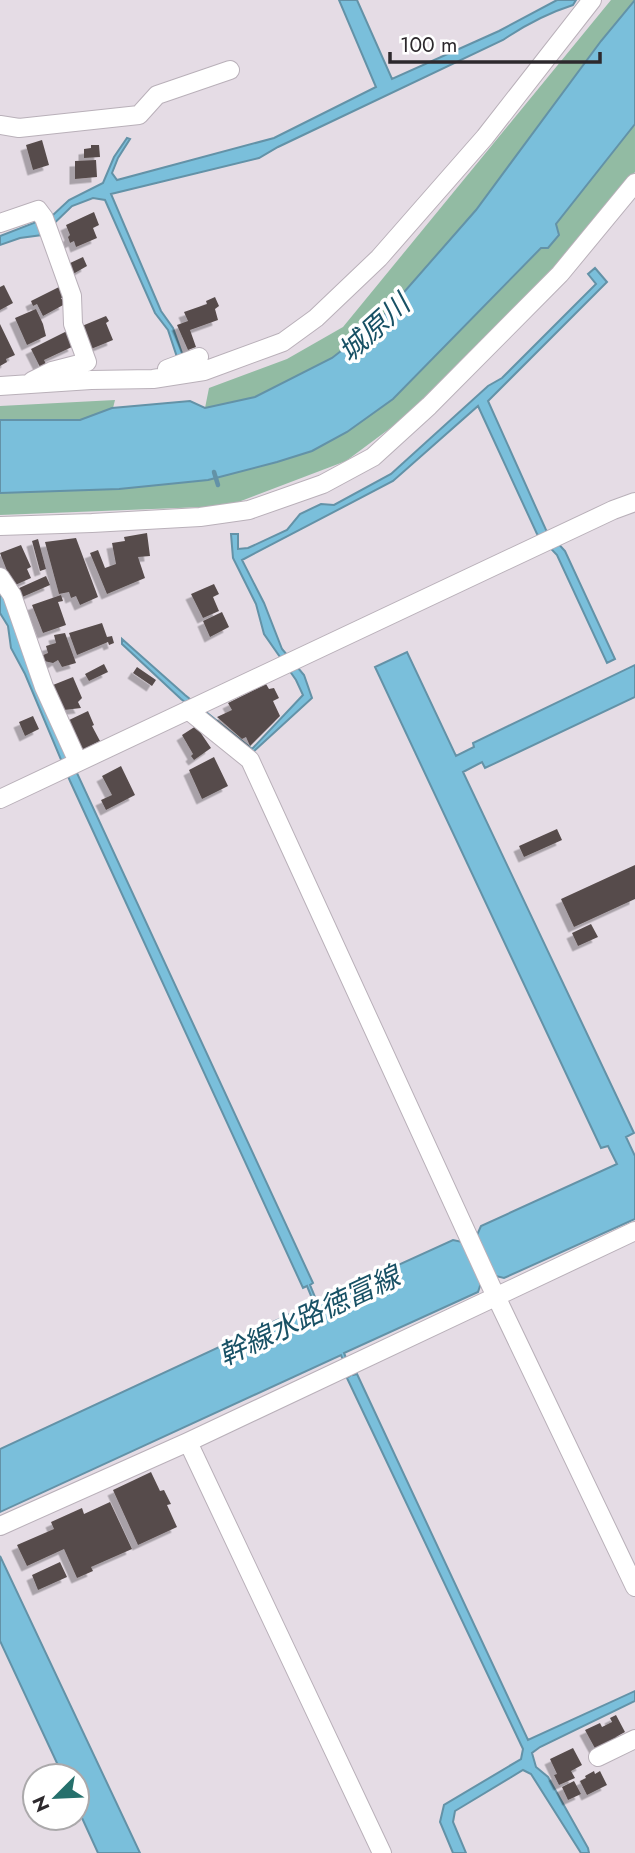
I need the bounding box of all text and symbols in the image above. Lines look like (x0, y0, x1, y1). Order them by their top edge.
scale bar (390, 21, 600, 65)
text: 100 m (400, 30, 457, 60)
water label: 城原川 (329, 283, 421, 371)
water label: 幹線水路徳富線 (212, 1255, 409, 1376)
north arrow (21, 1762, 91, 1832)
text: N (26, 1791, 56, 1816)

